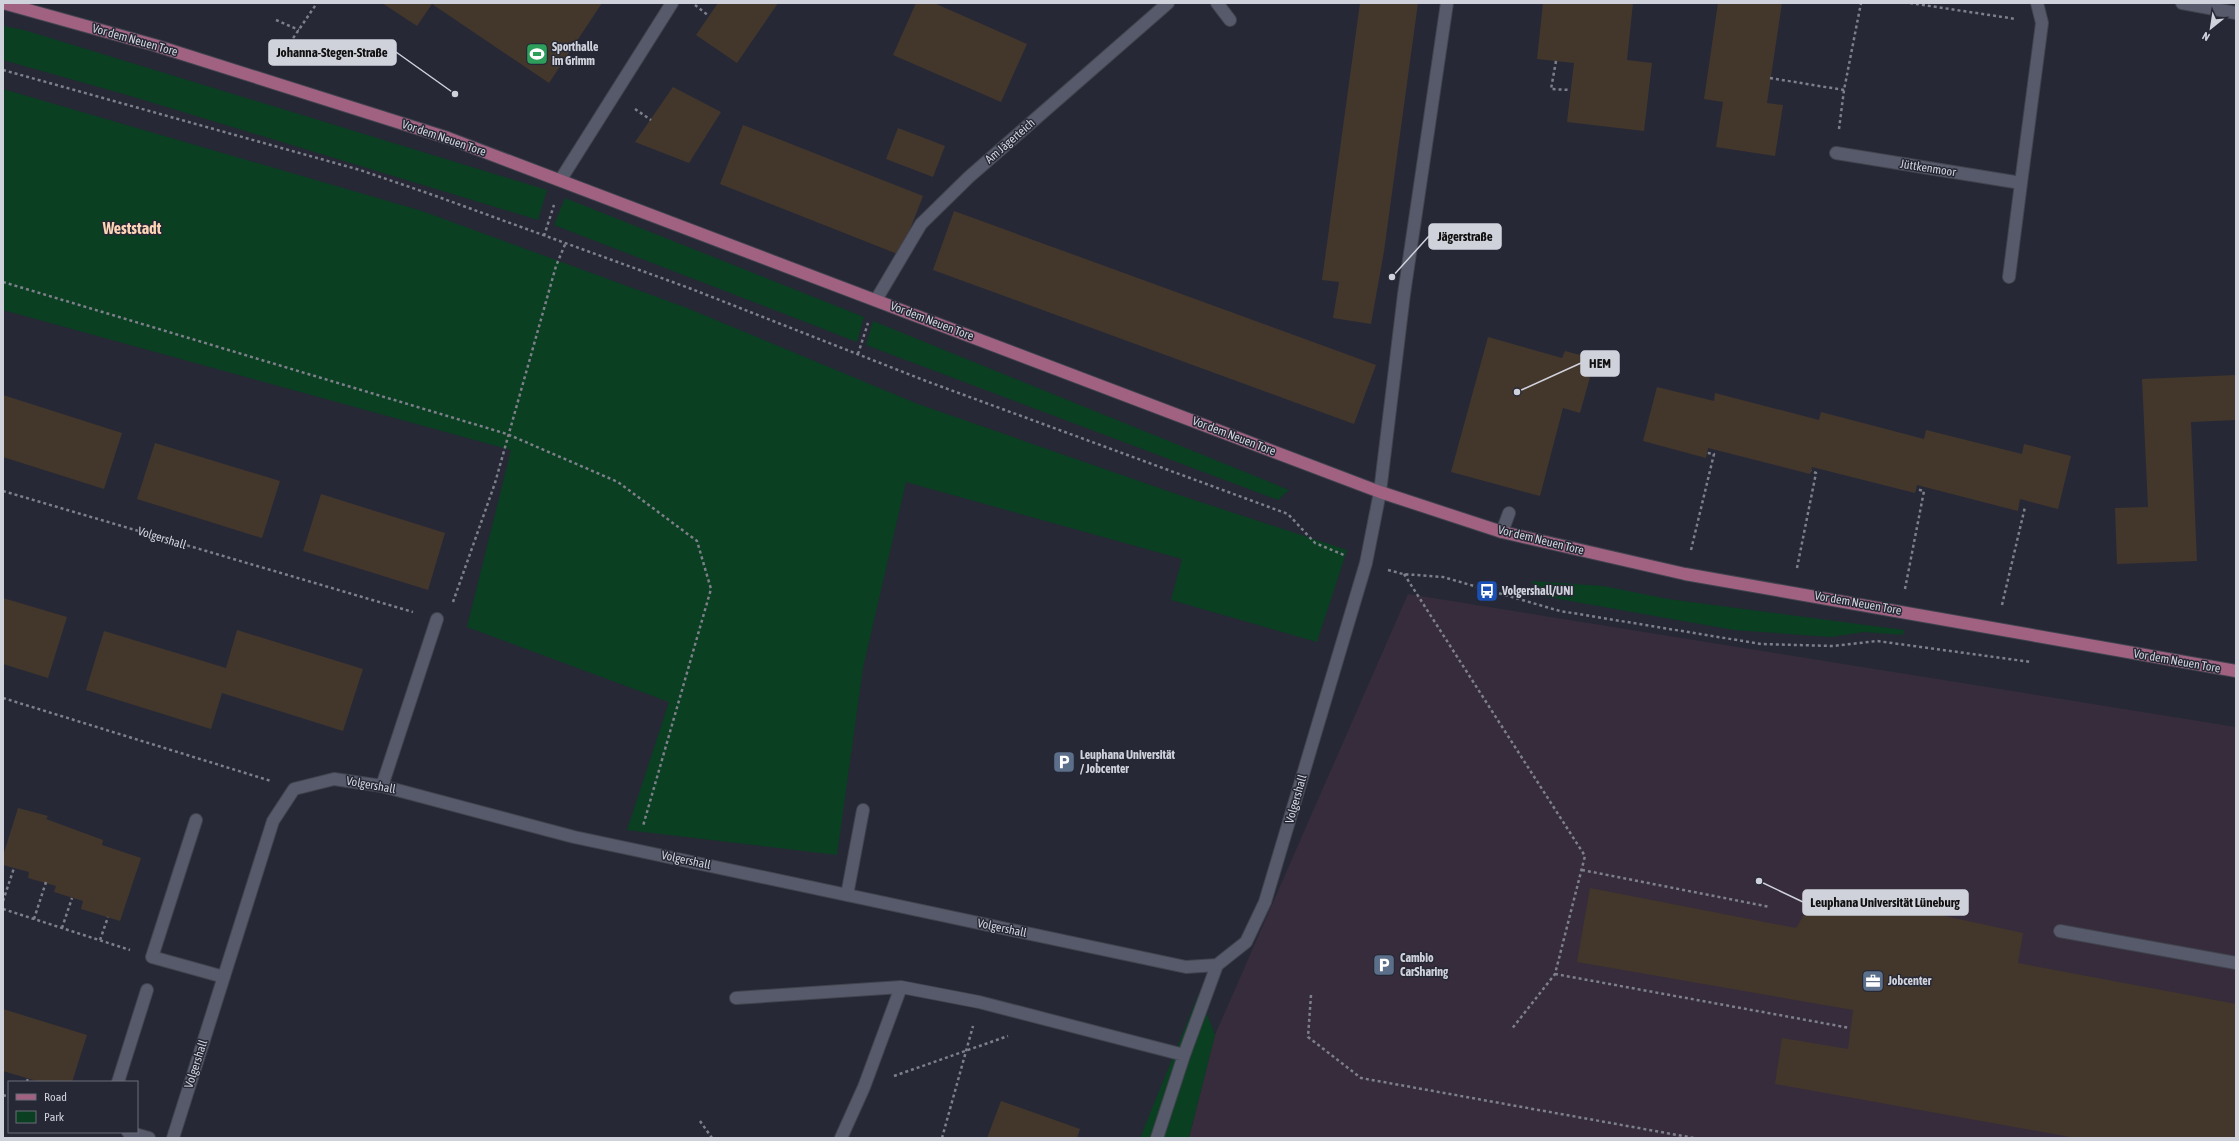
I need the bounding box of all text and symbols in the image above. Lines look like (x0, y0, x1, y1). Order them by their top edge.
north arrow (2191, 8, 2231, 48)
street label: Vor dem Neuen Tore (91, 21, 179, 59)
text: N (2200, 30, 2212, 43)
callout: Johanna-Stegen-Straße (269, 40, 396, 65)
place label: Sporthalle im Grimm (552, 40, 599, 68)
sports icon: Sporthalle im Grimm (524, 41, 550, 67)
text: Johanna-Stegen-Straße (275, 45, 388, 60)
street label: Am Jägerteich (982, 116, 1038, 166)
street label: Vor dem Neuen Tore (400, 117, 488, 159)
street label: Jüttkenmoor (1899, 157, 1957, 179)
district label: Weststadt (102, 219, 162, 237)
callout: Jägerstraße (1429, 224, 1501, 249)
text: Jägerstraße (1436, 229, 1493, 244)
street label: Vor dem Neuen Tore (888, 299, 976, 343)
callout: HEM (1581, 351, 1619, 376)
text: HEM (1589, 356, 1611, 371)
street label: Vor dem Neuen Tore (1190, 414, 1278, 458)
street label: Vor dem Neuen Tore (1497, 523, 1585, 557)
street label: Volgershall (136, 524, 189, 552)
bus stop icon: Volgershall/UNI (1474, 578, 1500, 604)
place label: Volgershall/UNI (1501, 584, 1573, 598)
street label: Vor dem Neuen Tore (1813, 588, 1903, 618)
street label: Vor dem Neuen Tore (2132, 646, 2222, 676)
place label: Leuphana Universität / Jobcenter (1080, 748, 1176, 776)
parking icon: Leuphana Universität / Jobcenter (1051, 749, 1077, 775)
street label: Volgershall (1282, 772, 1310, 825)
street label: Volgershall (345, 774, 398, 796)
street label: Volgershall (660, 848, 713, 872)
callout: Leuphana Universität Lüneburg (1803, 890, 1968, 915)
text: Leuphana Universität Lüneburg (1810, 895, 1960, 910)
street label: Volgershall (976, 916, 1029, 940)
place label: Cambio CarSharing (1400, 951, 1449, 979)
parking icon: Cambio CarSharing (1371, 952, 1397, 978)
office icon: Jobcenter (1860, 968, 1886, 994)
place label: Jobcenter (1887, 974, 1932, 988)
street label: Volgershall (182, 1037, 211, 1090)
legend (8, 1081, 138, 1133)
text: Road (44, 1090, 67, 1104)
text: Park (44, 1110, 65, 1124)

